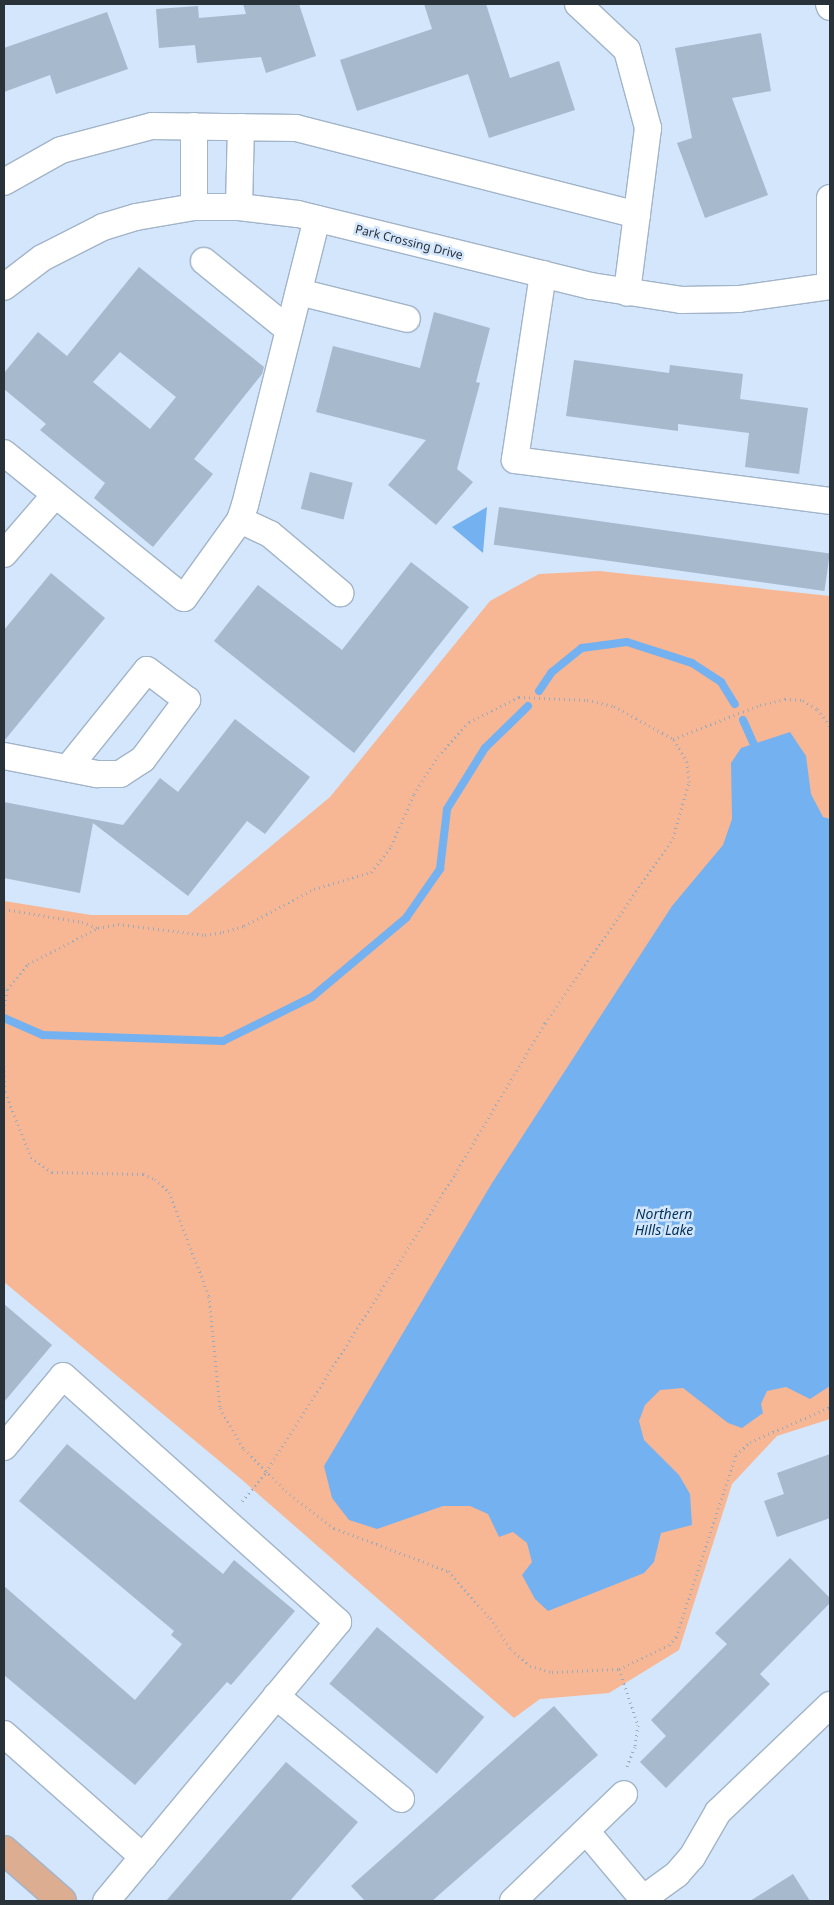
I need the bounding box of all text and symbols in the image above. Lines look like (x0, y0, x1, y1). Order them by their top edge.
street label: Park Crossing Drive (354, 222, 464, 262)
water label: Northern Hills Lake (635, 1206, 693, 1238)

